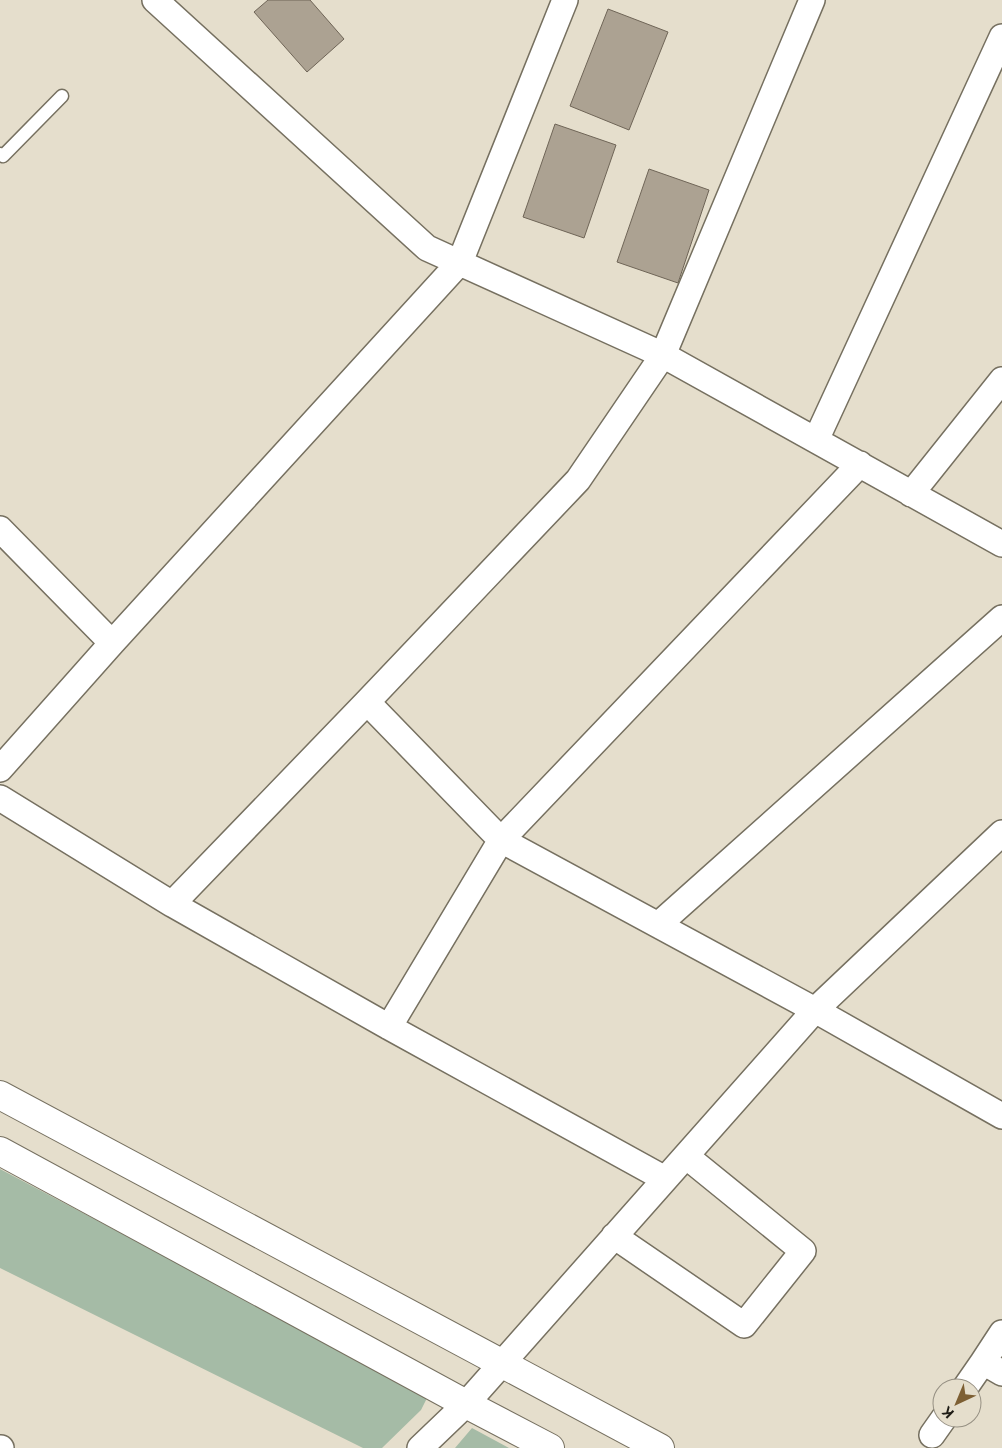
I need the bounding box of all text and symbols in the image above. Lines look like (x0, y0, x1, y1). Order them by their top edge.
north arrow (932, 1378, 982, 1428)
text: K (939, 1403, 957, 1422)

